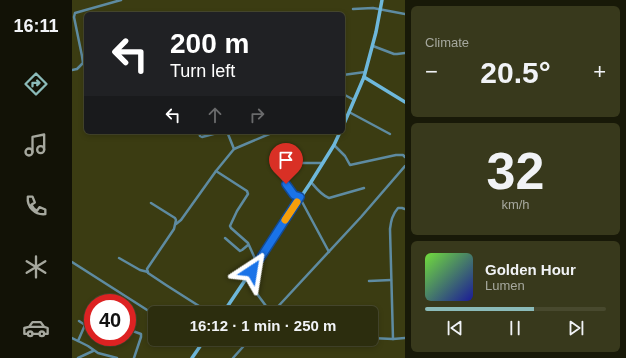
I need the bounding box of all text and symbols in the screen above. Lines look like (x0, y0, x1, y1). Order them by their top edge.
text: 16:11 (13, 16, 59, 36)
icon: left (104, 28, 156, 80)
text: 200 m (170, 28, 249, 59)
text: Climate (425, 35, 469, 50)
text: 20.5° (480, 56, 551, 89)
text: − (425, 59, 438, 84)
text: + (593, 59, 606, 84)
text: Turn left (170, 61, 235, 81)
icon: directions (22, 70, 50, 98)
icon: left (162, 104, 184, 126)
icon: ahead (204, 104, 226, 126)
icon: right (246, 104, 268, 126)
icon: music (22, 131, 50, 159)
text: 32 (487, 142, 544, 200)
pin (269, 143, 303, 184)
icon: arrive (275, 149, 297, 171)
icon: phone (22, 192, 50, 220)
text: km/h (501, 197, 530, 212)
position arrow (231, 250, 273, 292)
icon: climate (22, 253, 50, 281)
text: Golden Hour (485, 261, 576, 278)
text: Lumen (485, 278, 525, 293)
speed limit sign: 40 (84, 294, 136, 346)
icon: car (22, 314, 50, 342)
text: 16:12 · 1 min · 250 m (190, 317, 336, 334)
icon: previous (444, 317, 466, 339)
icon: pause (504, 317, 526, 339)
icon: next (565, 317, 587, 339)

